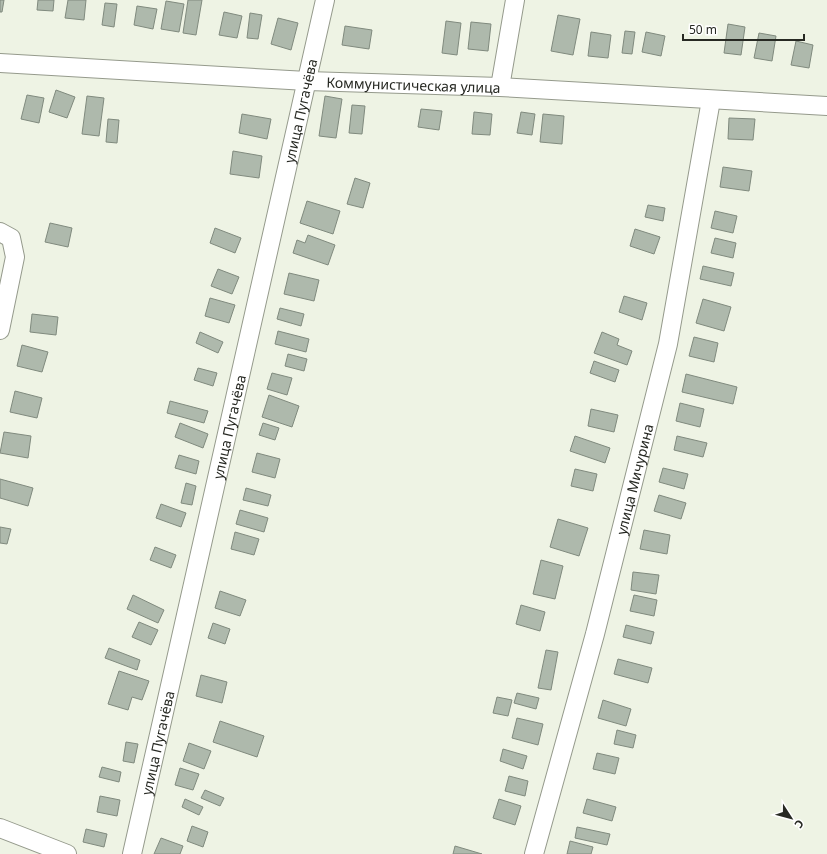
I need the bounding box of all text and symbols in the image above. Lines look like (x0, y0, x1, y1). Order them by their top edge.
scale bar (683, 16, 804, 42)
text: 50 m (689, 21, 717, 38)
street label: улица Пугачёва (279, 57, 321, 165)
street label: Коммунистическая улица (326, 72, 501, 97)
street label: улица Пугачёва (208, 373, 250, 481)
street label: улица Мичурина (611, 422, 657, 537)
street label: улица Пугачёва (136, 689, 178, 797)
north arrow (771, 798, 811, 838)
text: С (791, 817, 808, 831)

